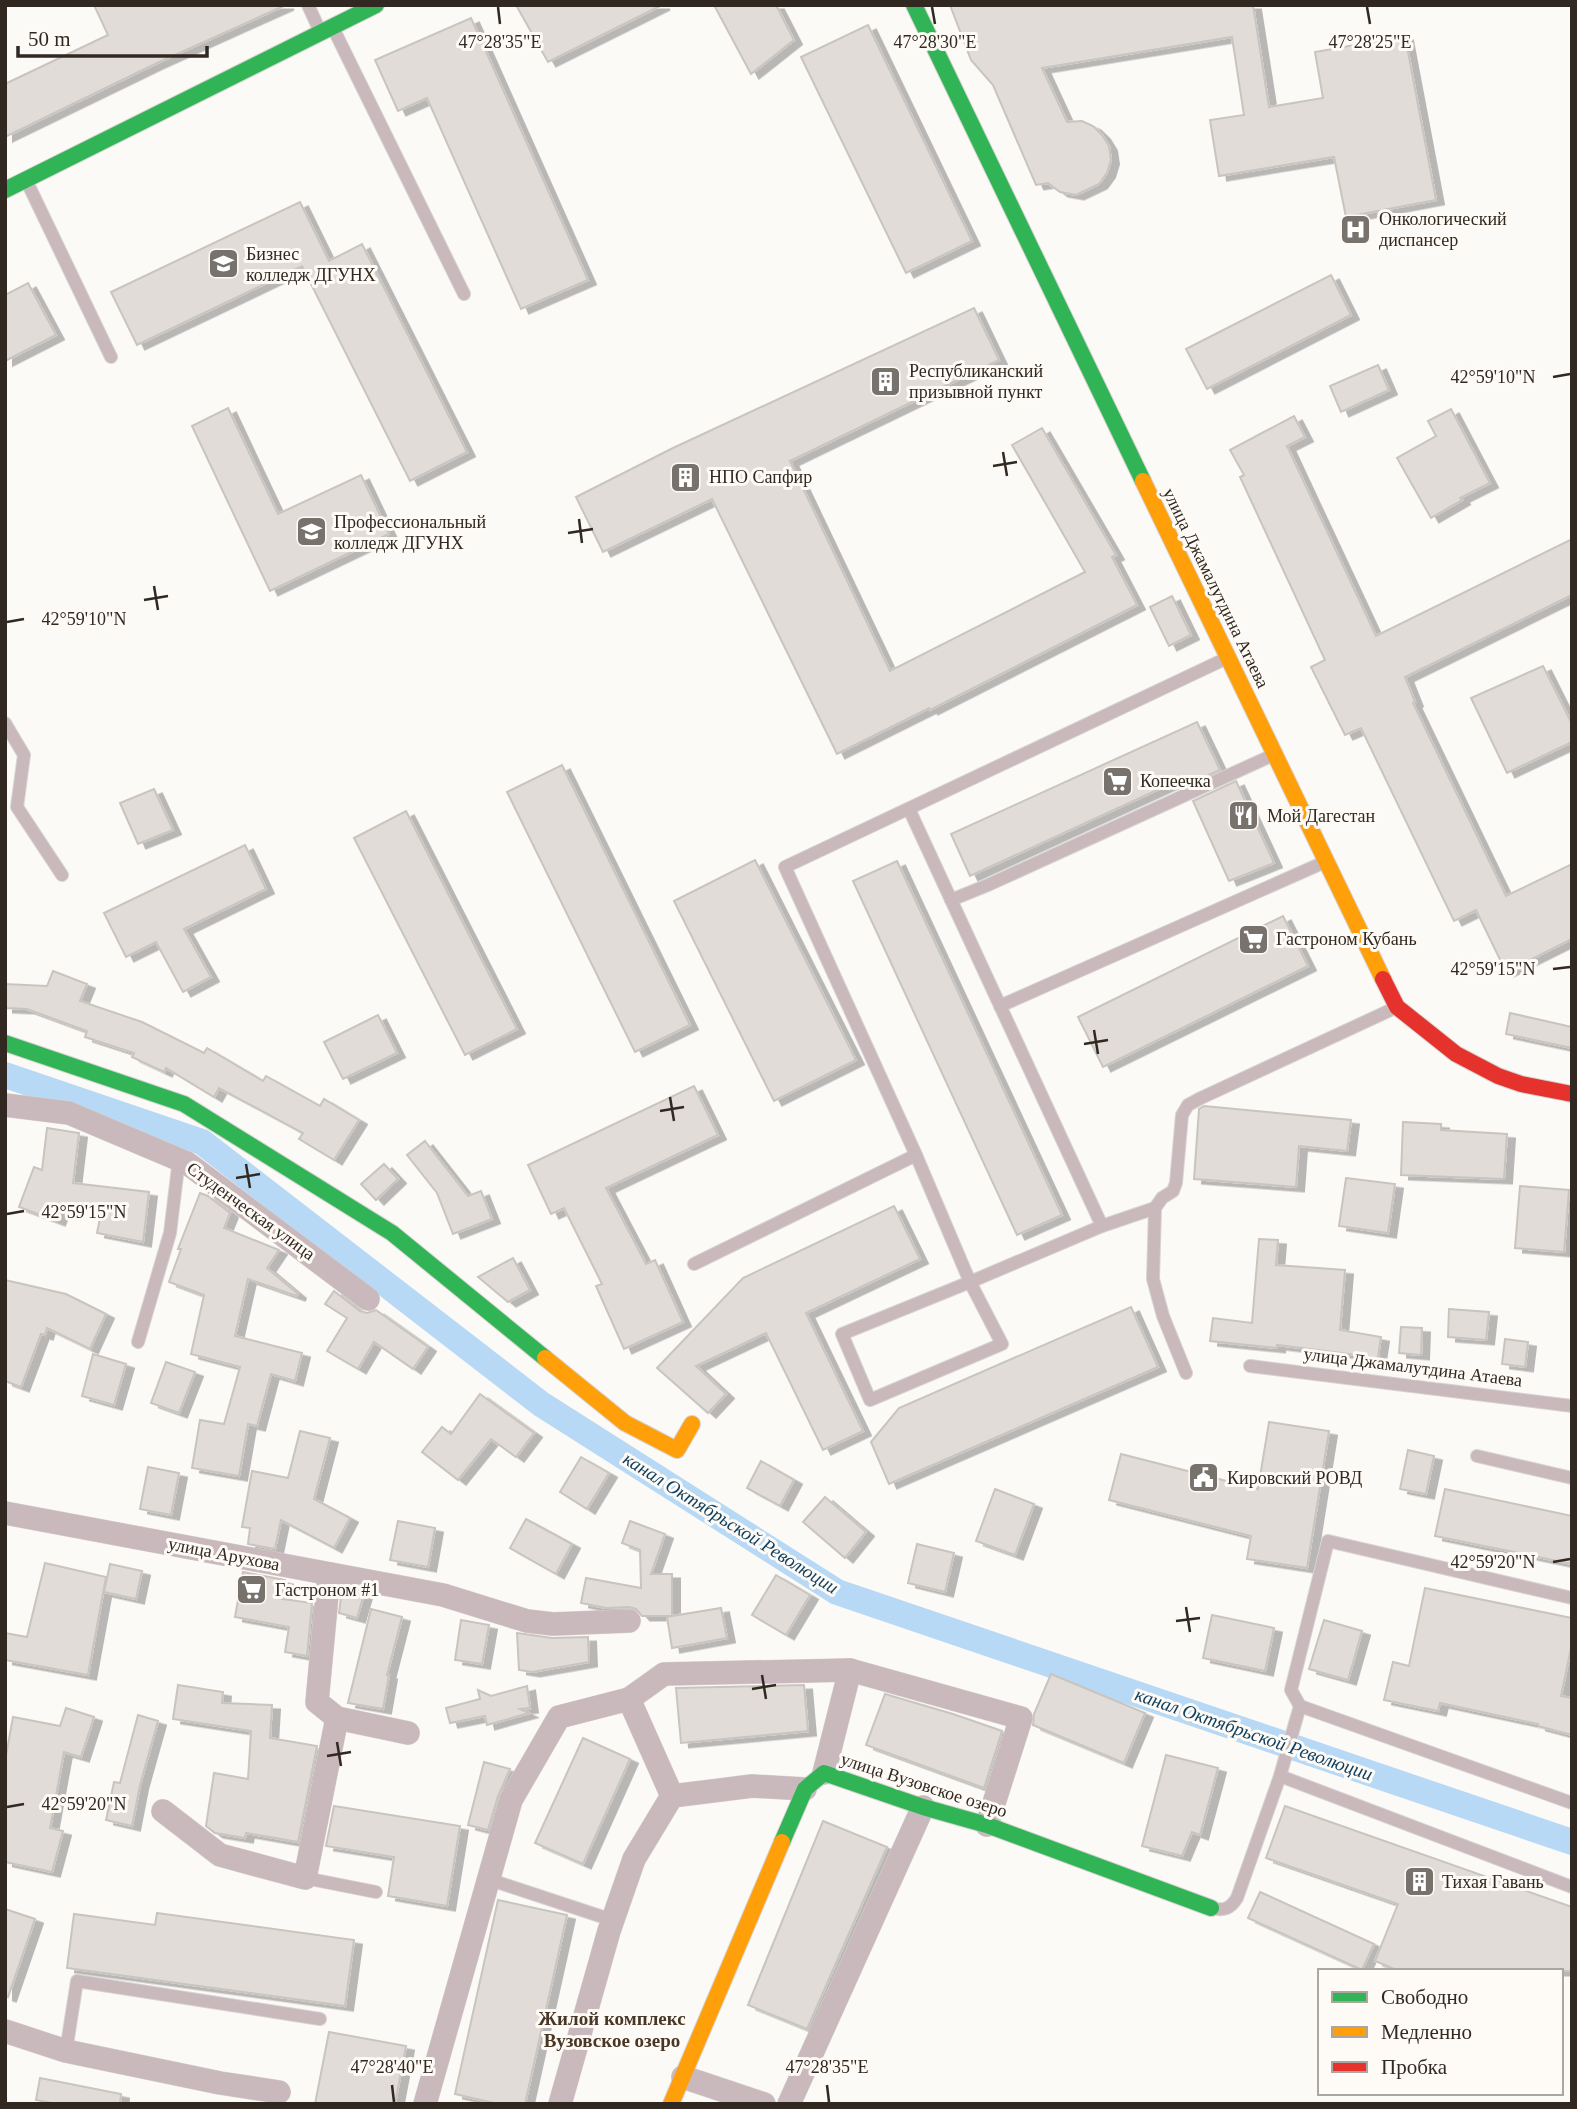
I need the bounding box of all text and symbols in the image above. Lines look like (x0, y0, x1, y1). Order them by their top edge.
scale bar (18, 14, 206, 58)
text: 50 m (28, 27, 71, 51)
text: 47°28'35"E (459, 32, 541, 52)
text: 47°28'30"E (894, 32, 976, 52)
text: 47°28'25"E (1329, 32, 1411, 52)
place label: Онкологический диспансер (1379, 209, 1507, 250)
hospital icon: Онкологический диспансер (1339, 212, 1373, 246)
place label: Бизнес колледж ДГУНХ (246, 244, 376, 285)
school or university icon: Бизнес колледж ДГУНХ (206, 247, 240, 281)
place label: Республиканский призывной пункт (909, 361, 1043, 402)
building icon: Республиканский призывной пункт (869, 364, 903, 398)
text: 42°59'10"N (1451, 367, 1535, 387)
building icon: НПО Сапфир (669, 460, 703, 494)
place label: НПО Сапфир (709, 467, 812, 487)
street label: улица Джамалутдина Атаева (1159, 485, 1273, 691)
place label: Профессиональный колледж ДГУНХ (334, 512, 486, 553)
school or university icon: Профессиональный колледж ДГУНХ (294, 515, 328, 549)
text: 42°59'10"N (42, 609, 126, 629)
supermarket icon: Копеечка (1100, 764, 1134, 798)
place label: Копеечка (1140, 771, 1211, 791)
restaurant icon: Мой Дагестан (1227, 799, 1261, 833)
place label: Мой Дагестан (1267, 806, 1376, 826)
supermarket icon: Гастроном Кубань (1236, 922, 1270, 956)
place label: Гастроном Кубань (1276, 929, 1417, 949)
text: 42°59'15"N (1451, 959, 1535, 979)
street label: Студенческая улица (183, 1158, 319, 1264)
text: 42°59'15"N (42, 1202, 126, 1222)
street label: улица Джамалутдина Атаева (1303, 1344, 1523, 1390)
water label: канал Октябрьской Революции (620, 1448, 842, 1598)
public building icon: Кировский РОВД (1187, 1461, 1221, 1495)
place label: Кировский РОВД (1227, 1468, 1362, 1488)
street label: улица Арухова (166, 1533, 282, 1575)
text: 42°59'20"N (1451, 1552, 1535, 1572)
supermarket icon: Гастроном #1 (235, 1573, 269, 1607)
place label: Гастроном #1 (275, 1580, 379, 1600)
water label: канал Октябрьской Революции (1133, 1683, 1375, 1785)
street label: улица Вузовское озеро (838, 1749, 1010, 1821)
text: 42°59'20"N (42, 1794, 126, 1814)
building icon: Тихая Гавань (1402, 1865, 1436, 1899)
place label: Тихая Гавань (1442, 1872, 1544, 1892)
legend (1318, 1969, 1563, 2095)
text: Свободно (1381, 1985, 1468, 2009)
district label: Жилой комплекс Вузовское озеро (538, 2008, 686, 2051)
text: Медленно (1381, 2020, 1472, 2044)
text: Пробка (1381, 2055, 1448, 2079)
text: 47°28'40"E (351, 2057, 433, 2077)
text: 47°28'35"E (786, 2057, 868, 2077)

